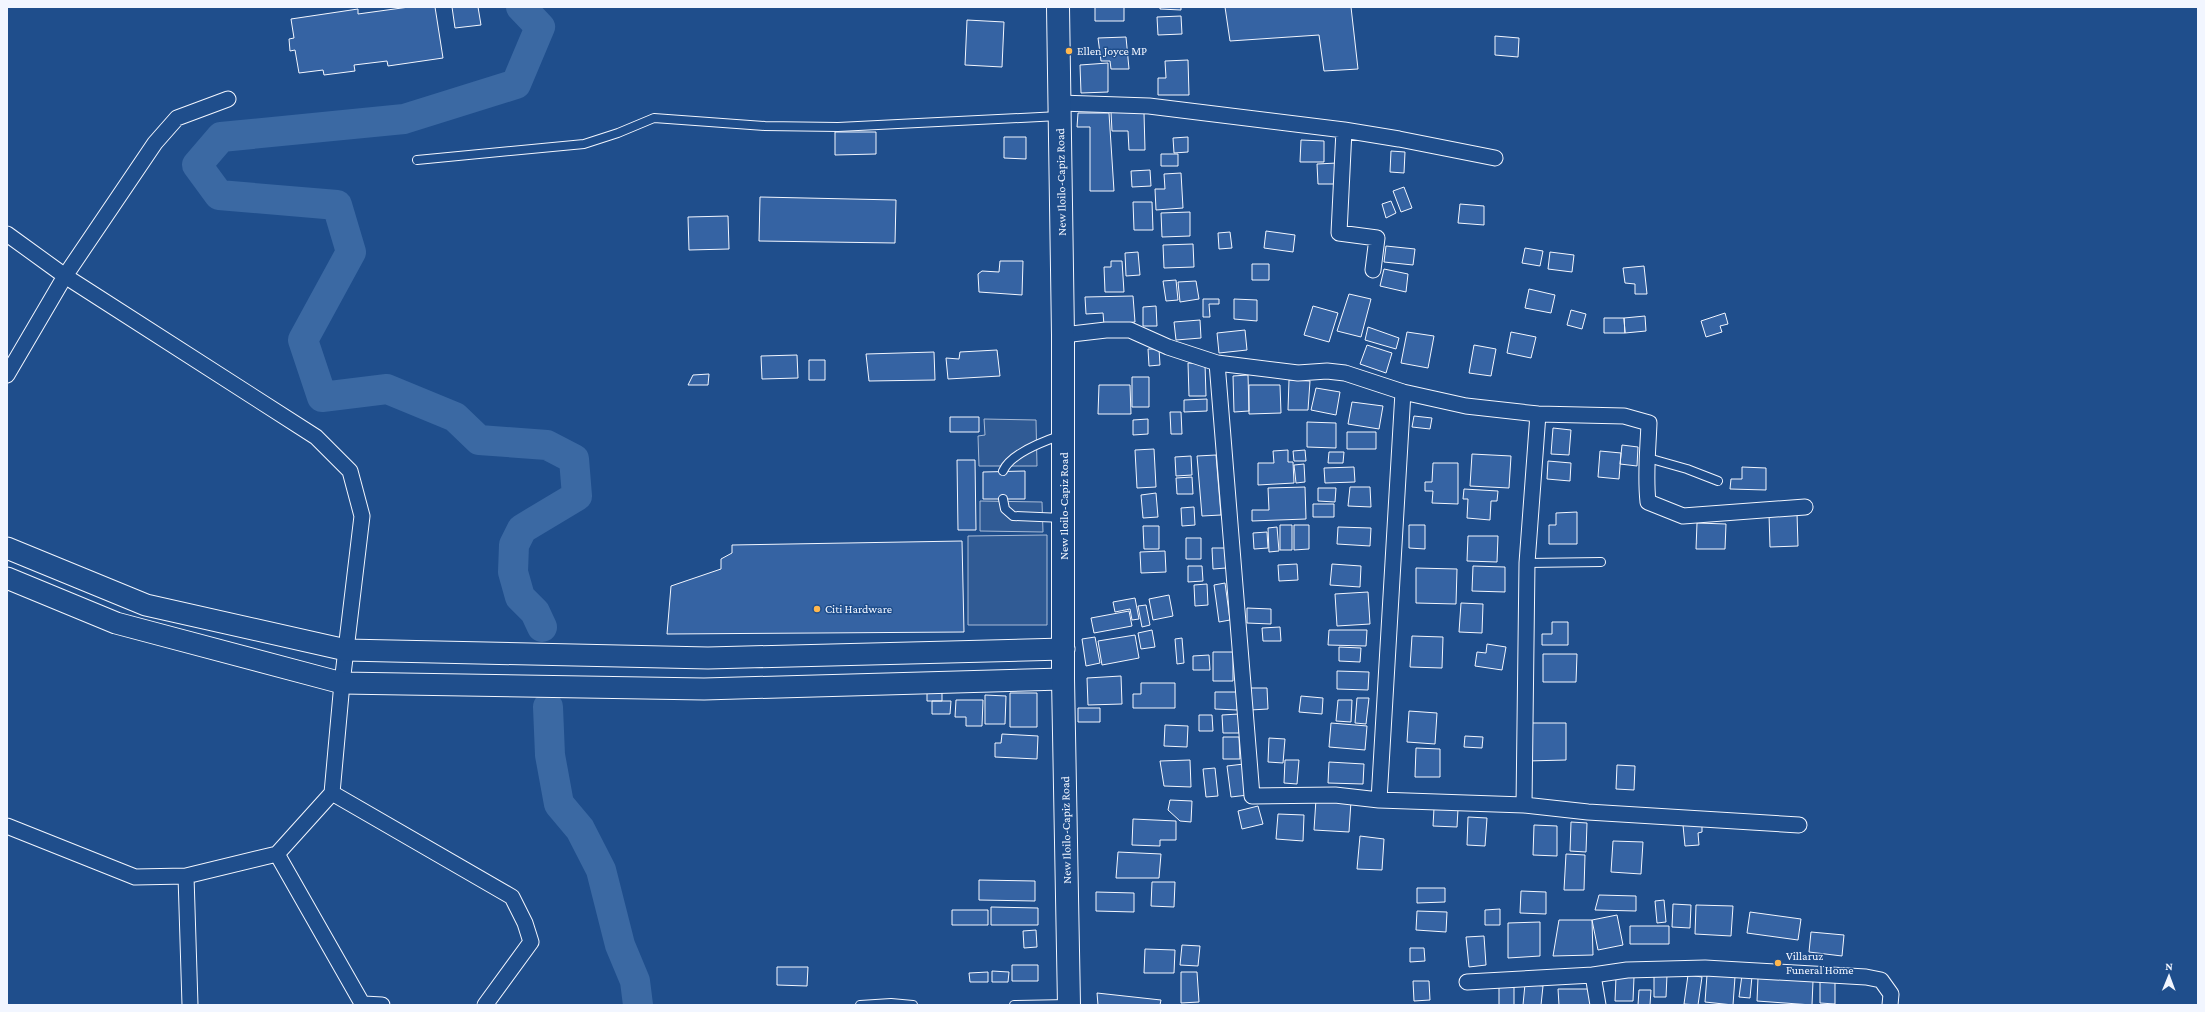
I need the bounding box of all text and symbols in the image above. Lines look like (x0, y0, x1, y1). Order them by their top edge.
place label: Ellen Joyce MP (1077, 44, 1147, 58)
marker: Ellen Joyce MP (1064, 46, 1074, 56)
street label: New Iloilo-Capiz Road (1053, 128, 1069, 236)
street label: New Iloilo-Capiz Road (1057, 452, 1071, 560)
place label: Citi Hardware (825, 602, 892, 616)
marker: Citi Hardware (812, 604, 822, 614)
street label: New Iloilo-Capiz Road (1058, 776, 1074, 884)
place label: Villaruz Funeral Home (1786, 949, 1854, 977)
north arrow (2149, 956, 2189, 996)
marker: Villaruz Funeral Home (1773, 958, 1783, 968)
text: N (2165, 960, 2174, 972)

